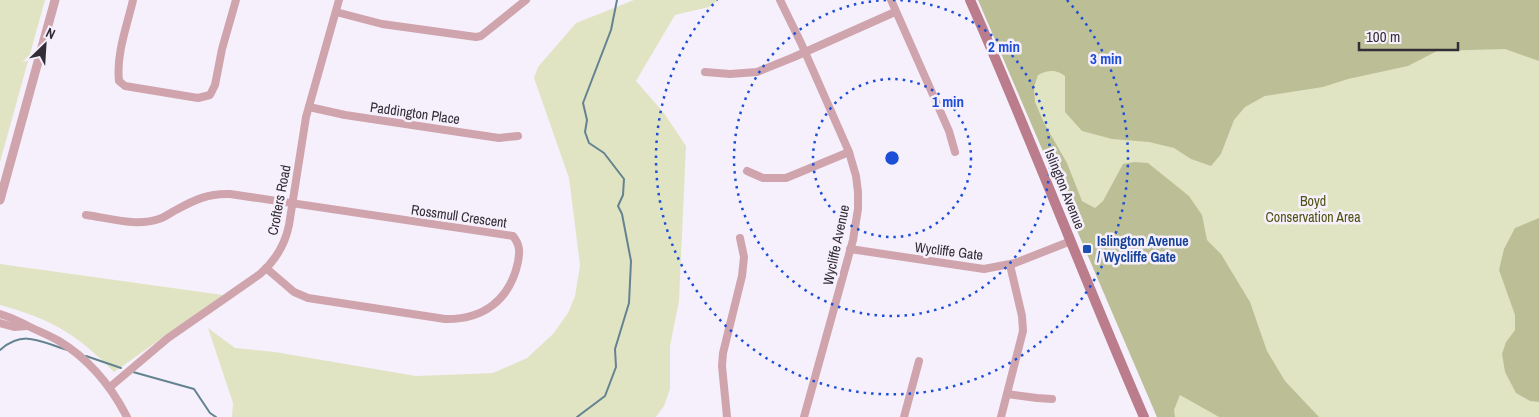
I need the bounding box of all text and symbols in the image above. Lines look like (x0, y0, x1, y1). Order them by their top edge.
north arrow (20, 20, 70, 70)
scale bar (1359, 20, 1458, 52)
text: N (43, 23, 58, 43)
text: 100 m (1366, 26, 1400, 47)
text: 2 min (988, 36, 1020, 57)
text: 3 min (1090, 48, 1122, 69)
text: 1 min (932, 91, 964, 112)
street label: Paddington Place (369, 98, 461, 128)
street label: Islington Avenue (1041, 146, 1089, 232)
centre of rings (883, 149, 901, 167)
street label: Crofters Road (263, 163, 295, 237)
park label: Boyd Conservation Area (1265, 192, 1361, 226)
street label: Rossmull Crescent (410, 200, 508, 232)
street label: Wycliffe Avenue (819, 203, 853, 287)
place label: Islington Avenue / Wycliffe Gate (1097, 232, 1189, 266)
street label: Wycliffe Gate (914, 238, 984, 264)
marker: Islington Avenue / Wycliffe Gate (1081, 243, 1093, 255)

